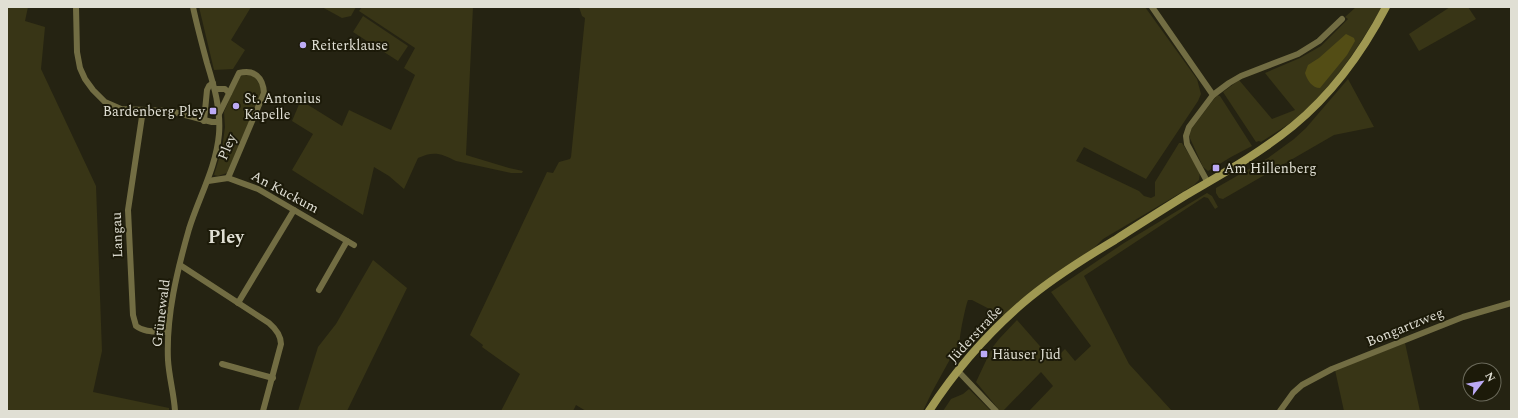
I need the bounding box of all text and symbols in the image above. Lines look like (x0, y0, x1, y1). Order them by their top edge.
place label: Reiterklause (311, 35, 388, 56)
marker: Reiterklause (298, 40, 308, 50)
place label: St. Antonius Kapelle (244, 88, 321, 125)
place label: Bardenberg Pley (103, 101, 206, 122)
marker: St. Antonius Kapelle (231, 101, 241, 111)
marker: Bardenberg Pley (208, 106, 218, 116)
street label: Pley (212, 130, 242, 163)
place label: Am Hillenberg (1224, 158, 1317, 179)
marker: Am Hillenberg (1211, 163, 1221, 173)
street label: An Kuckum (247, 165, 323, 219)
street label: Langau (106, 212, 128, 258)
district label: Pley (208, 224, 245, 251)
street label: Grünewald (146, 278, 176, 348)
street label: Jüderstraße (943, 300, 1007, 368)
street label: Bongartzweg (1363, 302, 1447, 352)
place label: Häuser Jüd (992, 344, 1061, 365)
marker: Häuser Jüd (979, 349, 989, 359)
north arrow (1462, 362, 1502, 402)
text: N (1481, 369, 1500, 385)

